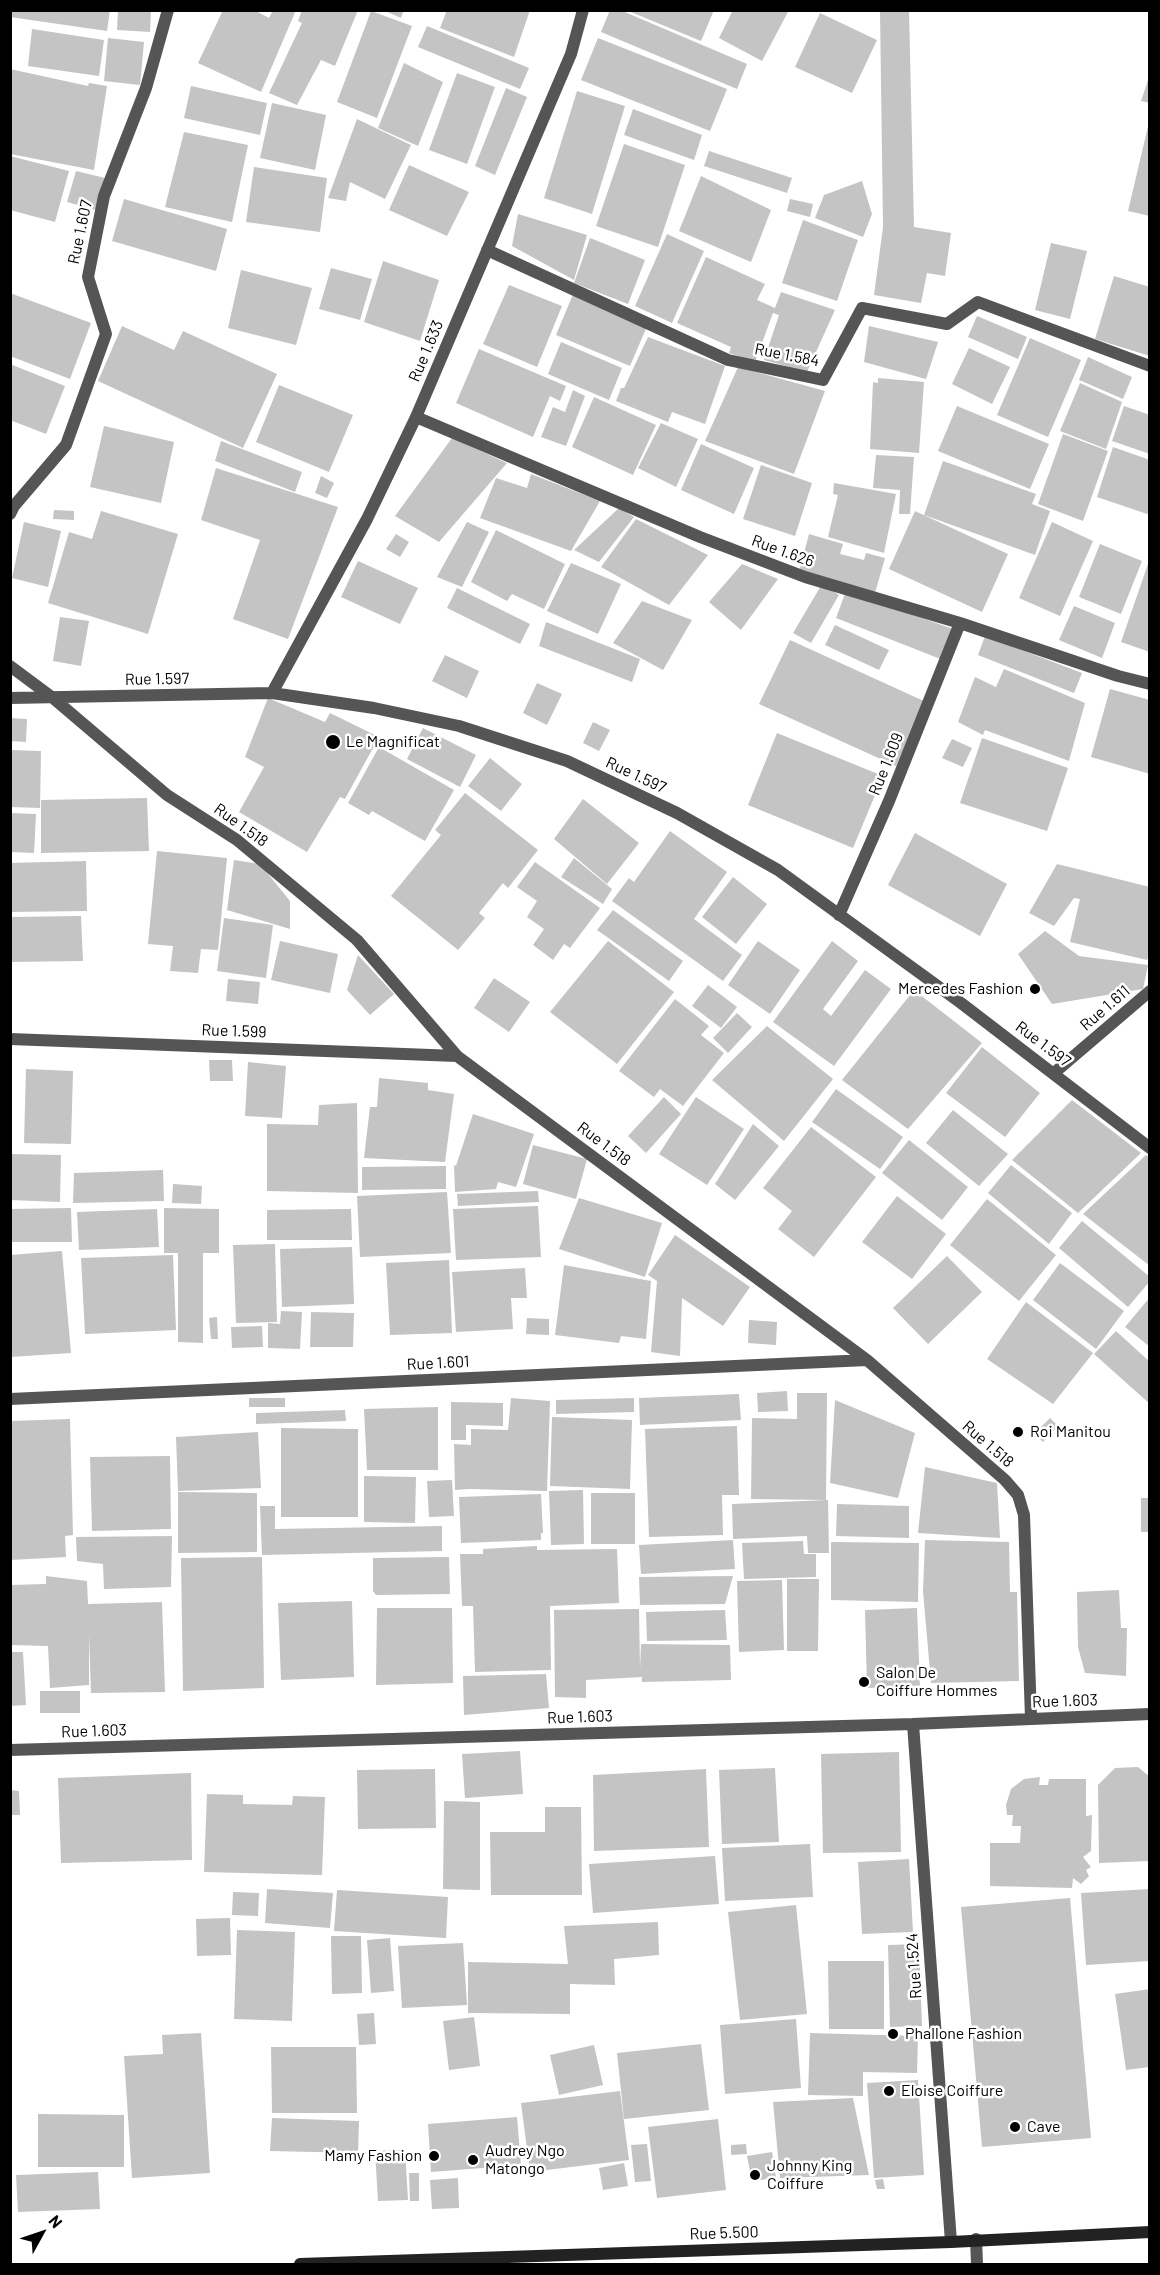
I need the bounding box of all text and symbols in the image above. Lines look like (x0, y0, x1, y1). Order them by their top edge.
street label: Rue 1.607 (64, 198, 96, 266)
street label: Rue 1.633 (404, 317, 448, 385)
street label: Rue 1.584 (753, 339, 821, 371)
street label: Rue 1.626 (749, 531, 817, 571)
street label: Rue 1.597 (125, 669, 189, 689)
street label: Rue 1.609 (865, 730, 907, 798)
place label: Le Magnificat (346, 732, 440, 752)
marker: Le Magnificat (324, 733, 342, 751)
street label: Rue 1.597 (603, 753, 669, 797)
street label: Rue 1.518 (210, 799, 272, 851)
place label: Mercedes Fashion (898, 979, 1023, 999)
street label: Rue 1.611 (1076, 981, 1134, 1035)
marker: Mercedes Fashion (1028, 982, 1042, 996)
street label: Rue 1.597 (1012, 1017, 1074, 1071)
street label: Rue 1.599 (201, 1020, 267, 1042)
street label: Rue 1.518 (574, 1118, 634, 1170)
street label: Rue 1.601 (406, 1352, 470, 1374)
street label: Rue 1.518 (958, 1416, 1018, 1472)
place label: Roi Manitou (1030, 1422, 1111, 1442)
marker: Roi Manitou (1011, 1425, 1025, 1439)
place label: Salon De Coiffure Hommes (876, 1663, 998, 1701)
marker: Salon De Coiffure Hommes (857, 1675, 871, 1689)
street label: Rue 1.603 (1032, 1690, 1098, 1712)
street label: Rue 1.603 (547, 1706, 613, 1728)
street label: Rue 1.603 (61, 1720, 127, 1742)
street label: Rue 1.524 (902, 1933, 926, 1999)
place label: Phallone Fashion (905, 2024, 1022, 2044)
marker: Phallone Fashion (886, 2027, 900, 2041)
place label: Eloise Coiffure (901, 2081, 1003, 2101)
marker: Eloise Coiffure (882, 2084, 896, 2098)
place label: Cave (1027, 2117, 1061, 2137)
marker: Cave (1008, 2120, 1022, 2134)
place label: Audrey Ngo Matongo (485, 2141, 565, 2179)
place label: Mamy Fashion (324, 2146, 422, 2166)
marker: Mamy Fashion (427, 2149, 441, 2163)
marker: Audrey Ngo Matongo (466, 2153, 480, 2167)
place label: Johnny King Coiffure (767, 2156, 852, 2194)
marker: Johnny King Coiffure (748, 2168, 762, 2182)
north arrow (12, 2203, 72, 2263)
text: N (45, 2211, 67, 2231)
street label: Rue 5.500 (689, 2222, 759, 2244)

